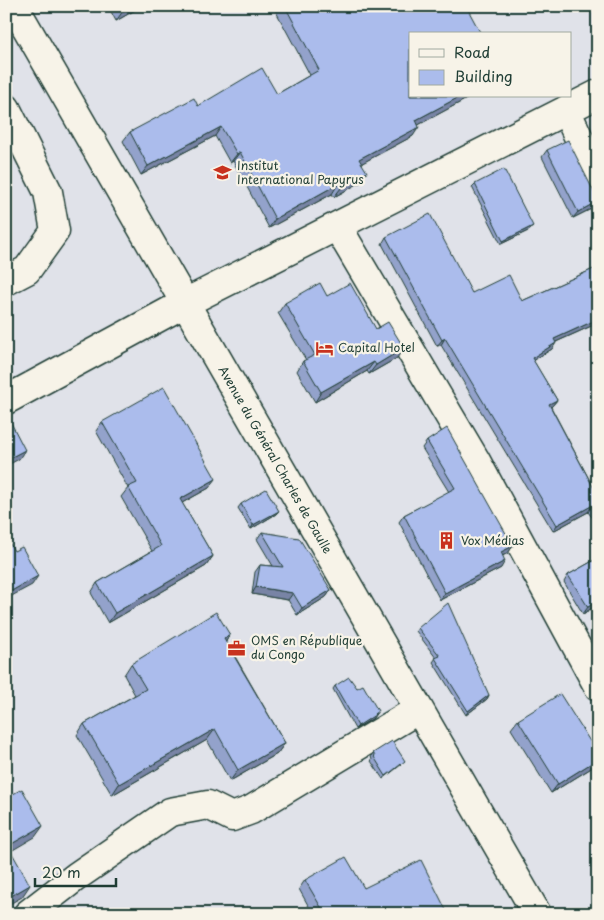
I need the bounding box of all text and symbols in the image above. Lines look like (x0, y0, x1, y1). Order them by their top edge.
legend (409, 32, 572, 98)
text: Road (454, 40, 490, 63)
text: Building (454, 64, 513, 87)
place label: Institut International Papyrus (237, 156, 364, 188)
school or university icon: Institut International Papyrus (213, 163, 233, 183)
hotel icon: Capital Hotel (314, 338, 334, 358)
place label: Capital Hotel (338, 338, 415, 356)
street label: Avenue du Général Charles de Gaulle (215, 362, 337, 557)
building icon: Vox Médias (437, 531, 457, 551)
place label: Vox Médias (461, 531, 525, 549)
place label: OMS en République du Congo (251, 631, 363, 663)
office icon: OMS en République du Congo (227, 638, 247, 658)
scale bar (35, 855, 116, 887)
text: 20 m (42, 860, 81, 883)

